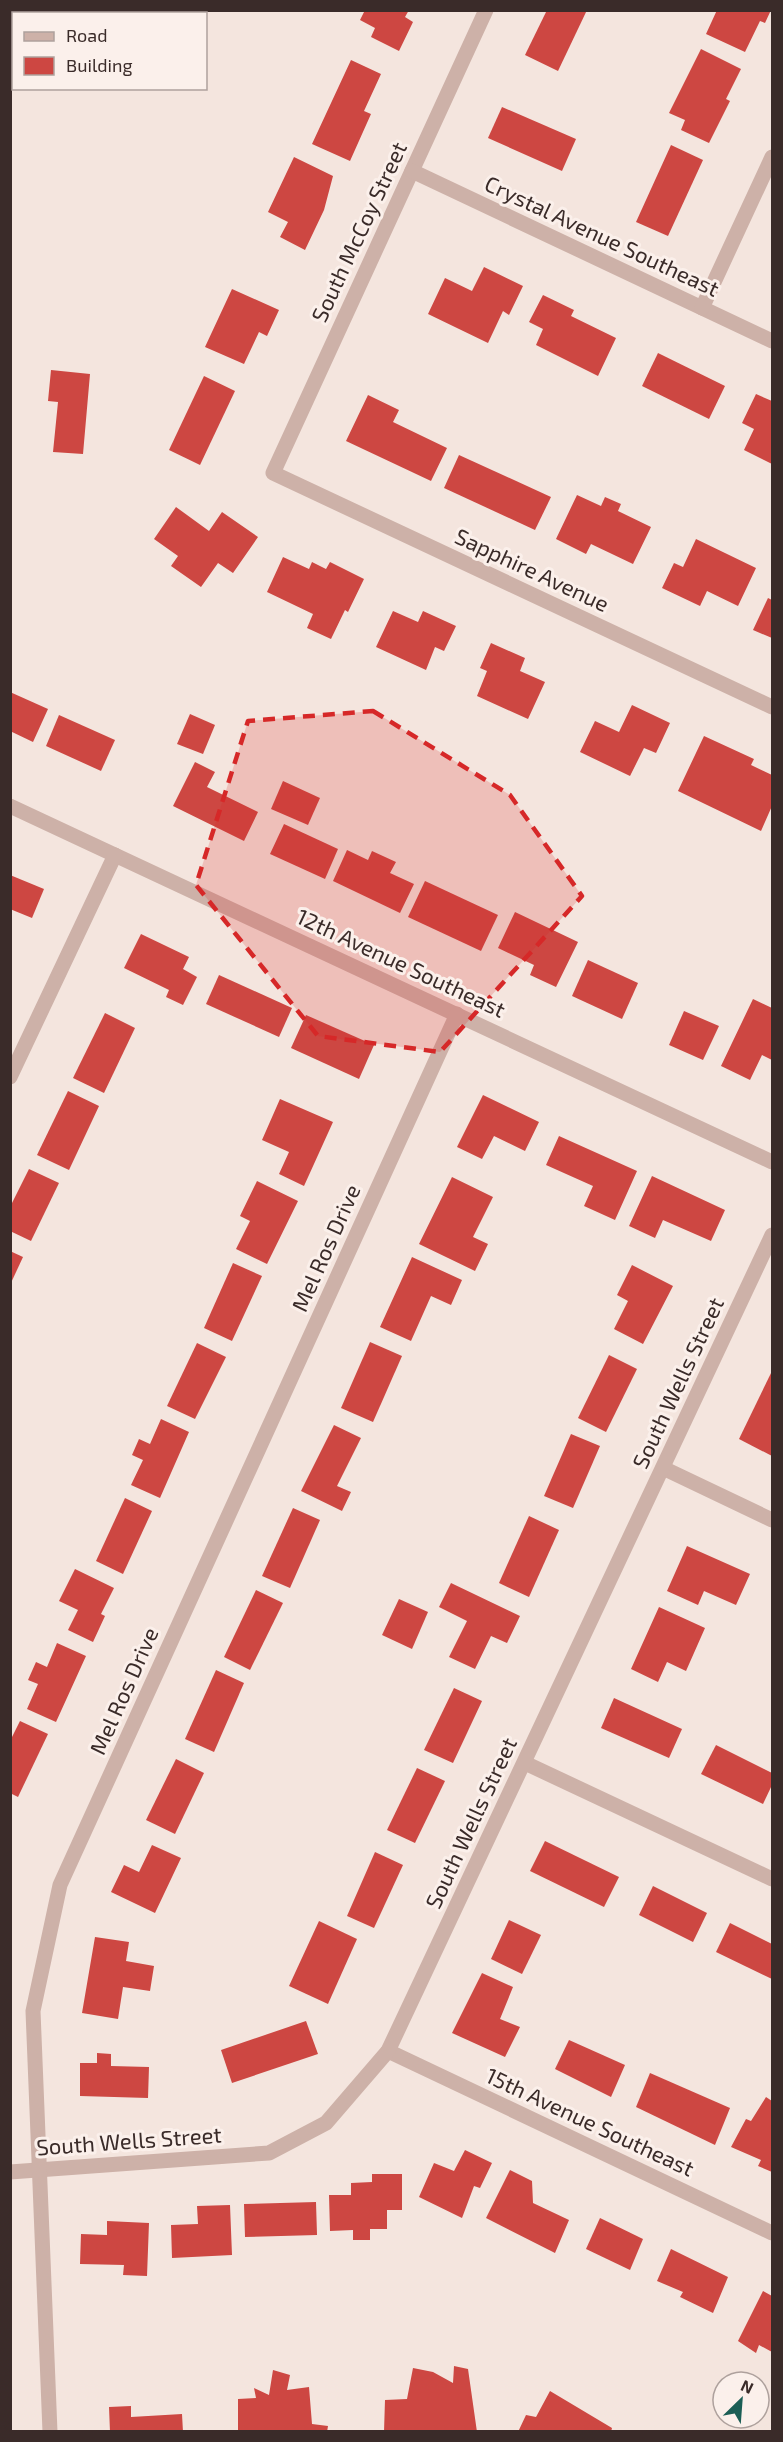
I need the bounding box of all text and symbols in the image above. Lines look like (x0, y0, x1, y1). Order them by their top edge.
legend (12, 12, 207, 90)
text: Road (66, 24, 107, 46)
text: Building (66, 54, 133, 76)
street label: South McCoy Street (305, 137, 411, 326)
street label: Crystal Avenue Southeast (481, 169, 724, 301)
street label: Sapphire Avenue (451, 522, 613, 616)
street label: 12th Avenue Southeast (293, 902, 510, 1022)
street label: Mel Ros Drive (285, 1180, 365, 1315)
street label: South Wells Street (626, 1293, 728, 1472)
street label: Mel Ros Drive (83, 1623, 163, 1758)
street label: South Wells Street (419, 1733, 521, 1912)
street label: 15th Avenue Southeast (482, 2061, 699, 2181)
street label: South Wells Street (35, 2121, 222, 2159)
north arrow (711, 2370, 771, 2430)
text: N (738, 2375, 757, 2397)

